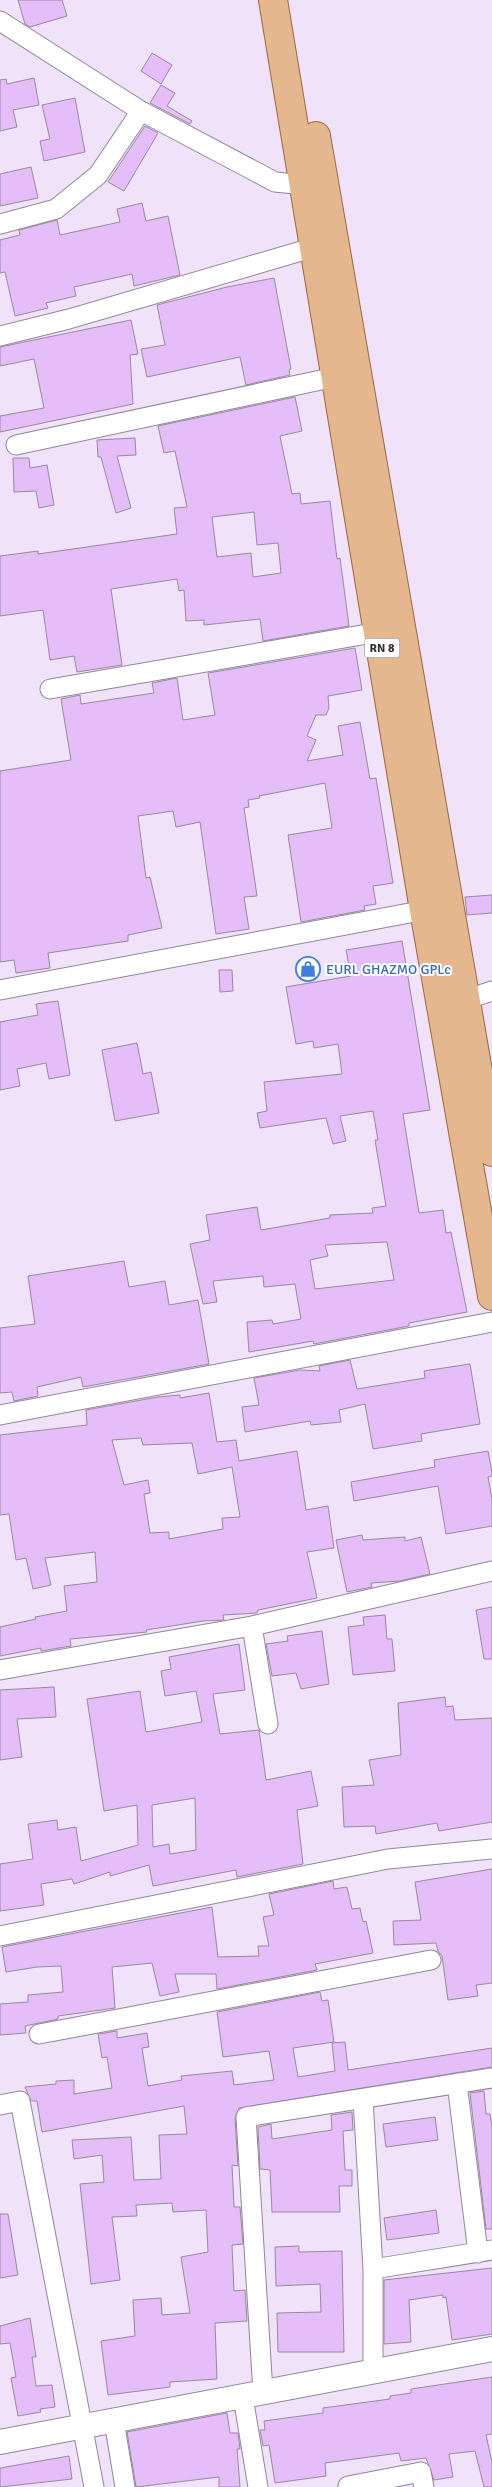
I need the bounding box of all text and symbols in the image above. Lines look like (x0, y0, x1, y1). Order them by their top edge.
road number: RN 8 (364, 638, 400, 658)
shop icon: EURL GHAZMO GPLc (295, 956, 321, 982)
place label: EURL GHAZMO GPLc (326, 961, 451, 978)

